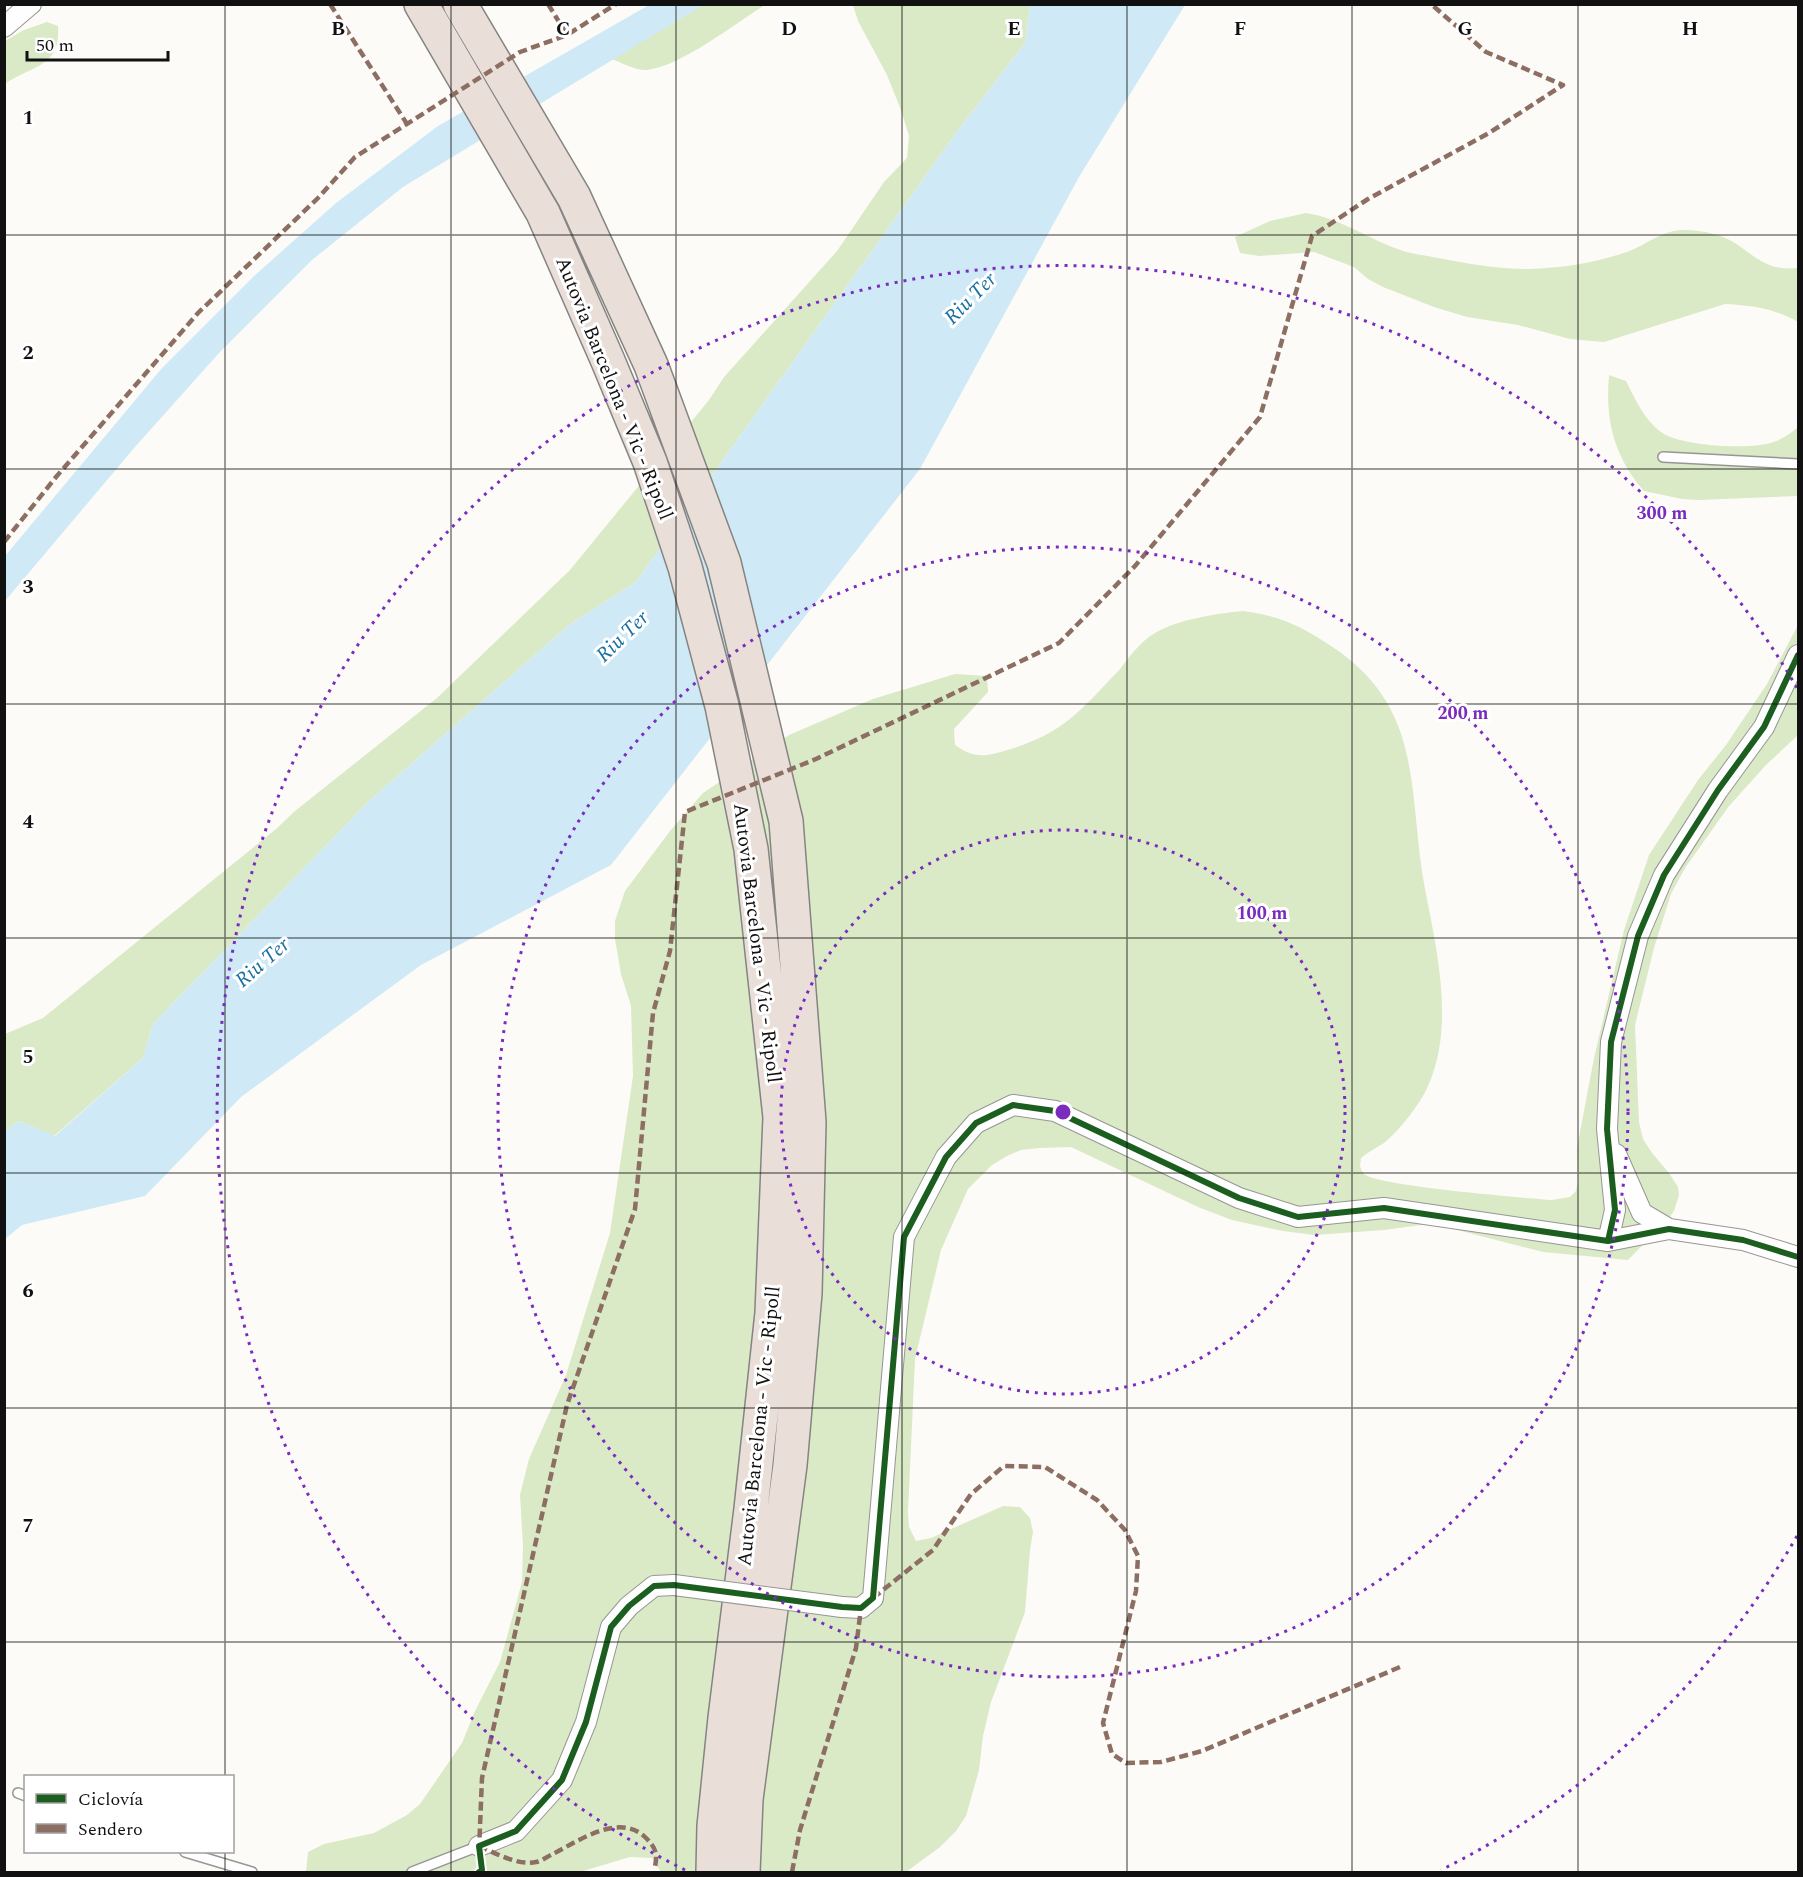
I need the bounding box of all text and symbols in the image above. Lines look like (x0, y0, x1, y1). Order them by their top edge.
text: B (331, 14, 345, 44)
text: C (556, 14, 570, 44)
text: D (781, 14, 797, 44)
text: E (1007, 14, 1021, 44)
text: F (1234, 14, 1246, 44)
text: G (1457, 14, 1473, 44)
text: H (1682, 14, 1698, 44)
scale bar (27, 24, 168, 62)
text: 50 m (36, 32, 74, 59)
text: 1 (22, 103, 34, 133)
street label: Autovia Barcelona - Vic - Ripoll (547, 252, 681, 525)
water label: Riu Ter (937, 264, 1005, 333)
text: 2 (22, 338, 34, 368)
text: 300 m (1636, 500, 1688, 527)
text: 3 (22, 572, 34, 602)
water label: Riu Ter (589, 603, 657, 670)
text: 200 m (1437, 700, 1489, 727)
street label: Autovia Barcelona - Vic - Ripoll (725, 802, 789, 1085)
text: 4 (22, 807, 34, 837)
text: 100 m (1236, 900, 1288, 927)
water label: Riu Ter (228, 929, 298, 996)
text: 5 (22, 1042, 34, 1072)
centre of rings (1053, 1102, 1073, 1122)
text: 6 (22, 1276, 34, 1306)
street label: Autovia Barcelona - Vic - Ripoll (729, 1285, 789, 1568)
text: 7 (22, 1511, 34, 1541)
legend (24, 1775, 234, 1853)
text: Ciclovía (78, 1786, 144, 1813)
text: Sendero (78, 1816, 143, 1843)

